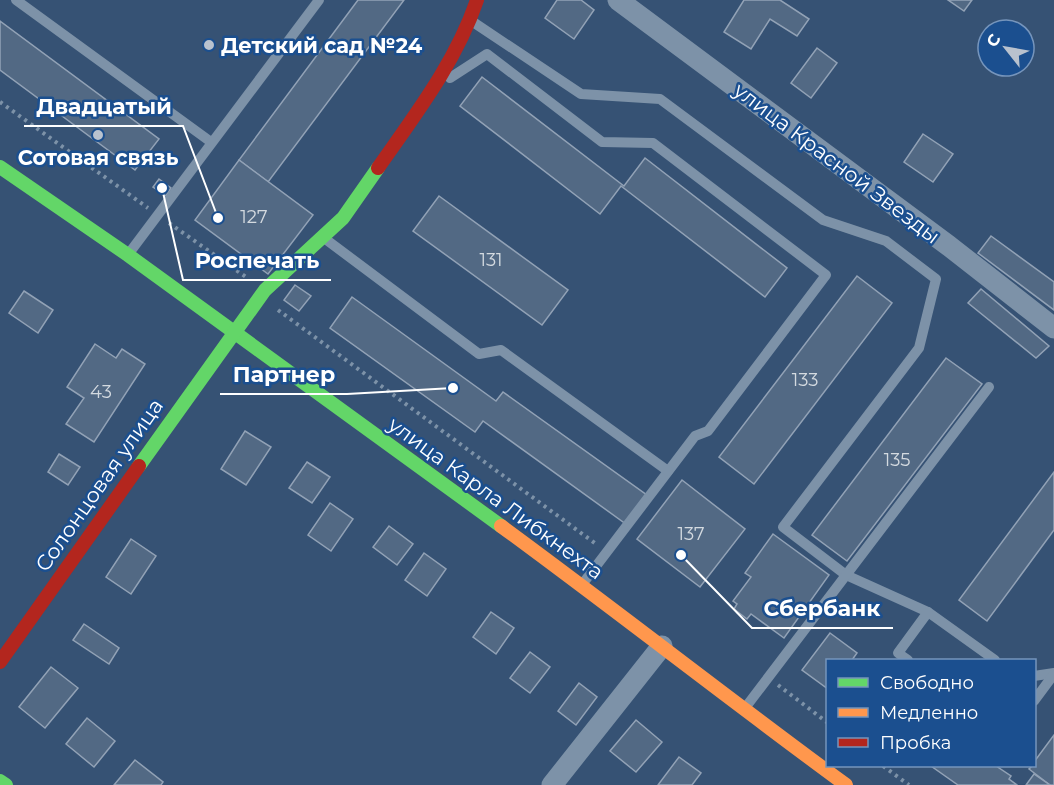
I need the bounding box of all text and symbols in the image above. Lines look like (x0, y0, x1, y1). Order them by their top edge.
north arrow (976, 18, 1036, 78)
text: С (982, 30, 1005, 50)
place label: Детский сад №24 (221, 33, 423, 58)
marker: Детский сад №24 (202, 38, 216, 52)
street label: улица Красной Звезды (728, 77, 945, 249)
callout: Двадцатый (24, 86, 183, 126)
text: Двадцатый (36, 93, 172, 120)
marker: Сотовая связь (91, 128, 105, 142)
place label: Сотовая связь (18, 145, 179, 170)
house number: 127 (240, 206, 268, 228)
callout: Роспечать (183, 240, 331, 280)
text: Роспечать (195, 247, 319, 274)
house number: 131 (479, 249, 503, 271)
callout: Партнер (220, 354, 347, 394)
text: Партнер (233, 361, 335, 388)
house number: 133 (792, 369, 818, 391)
house number: 43 (90, 381, 112, 403)
street label: Солонцовая улица (30, 394, 168, 576)
street label: улица Карла Либкнехта (383, 411, 608, 584)
house number: 135 (884, 449, 910, 471)
house number: 137 (677, 523, 705, 545)
callout: Сбербанк (752, 588, 893, 628)
text: Сбербанк (764, 595, 881, 622)
legend (826, 659, 1036, 767)
text: Свободно (880, 672, 974, 694)
text: Медленно (880, 702, 978, 724)
text: Пробка (880, 732, 951, 754)

